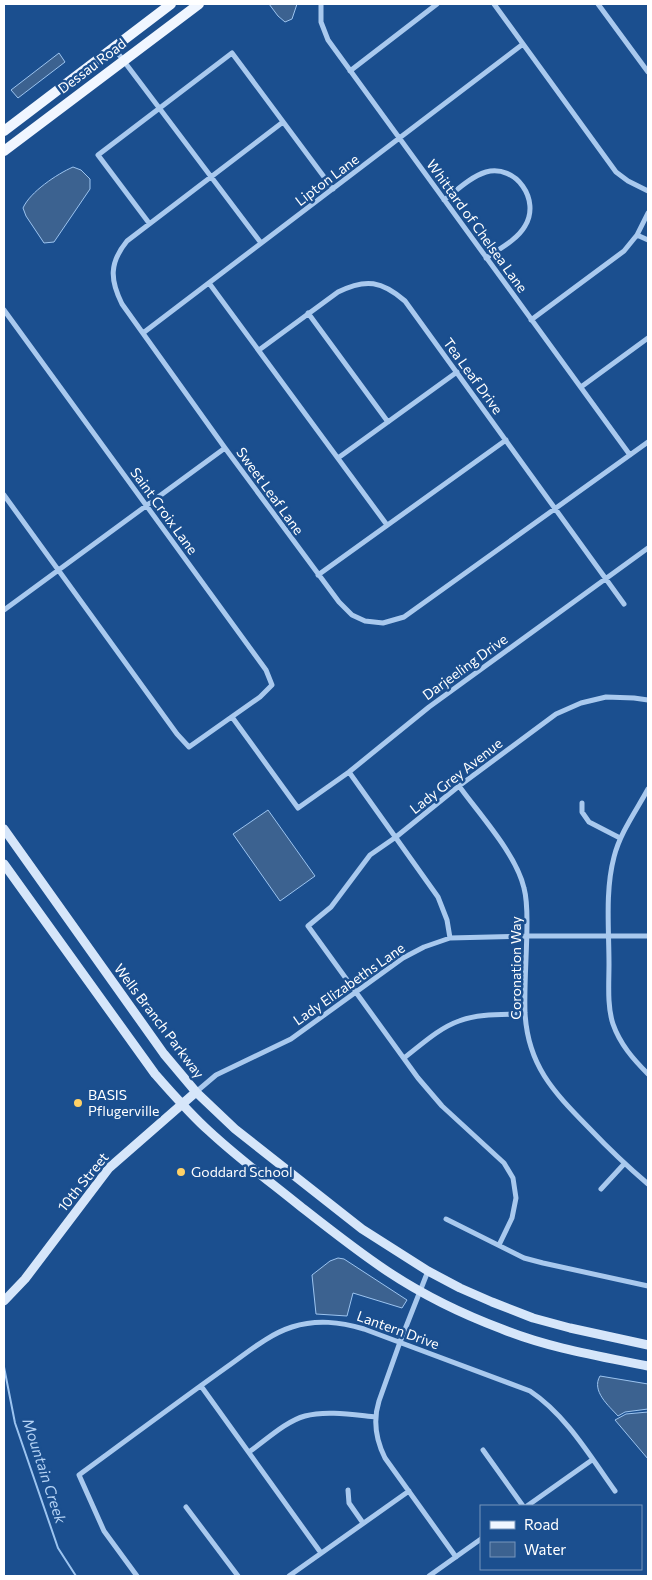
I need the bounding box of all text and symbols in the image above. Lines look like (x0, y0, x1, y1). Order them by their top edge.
street label: Dessau Road (54, 34, 129, 97)
street label: Lipton Lane (292, 150, 362, 209)
street label: Whittard of Chelsea Lane (423, 156, 531, 296)
street label: Tea Leaf Drive (440, 334, 507, 417)
street label: Sweet Leaf Lane (233, 444, 308, 538)
street label: Saint Croix Lane (127, 464, 202, 558)
street label: Darjeeling Drive (419, 630, 510, 703)
street label: Lady Grey Avenue (406, 734, 505, 817)
street label: Coronation Way (507, 916, 524, 1020)
street label: Lady Elizabeths Lane (290, 939, 408, 1028)
street label: Wells Branch Parkway (111, 960, 208, 1081)
place label: BASIS Pflugerville (88, 1086, 159, 1119)
marker: BASIS Pflugerville (72, 1097, 84, 1109)
street label: 10th Street (54, 1148, 112, 1215)
place label: Goddard School (191, 1163, 293, 1180)
marker: Goddard School (175, 1166, 187, 1178)
street label: Lantern Drive (355, 1307, 442, 1352)
water label: Mountain Creek (19, 1416, 71, 1526)
legend (480, 1505, 642, 1570)
text: Road (524, 1515, 559, 1533)
text: Water (524, 1540, 566, 1558)

